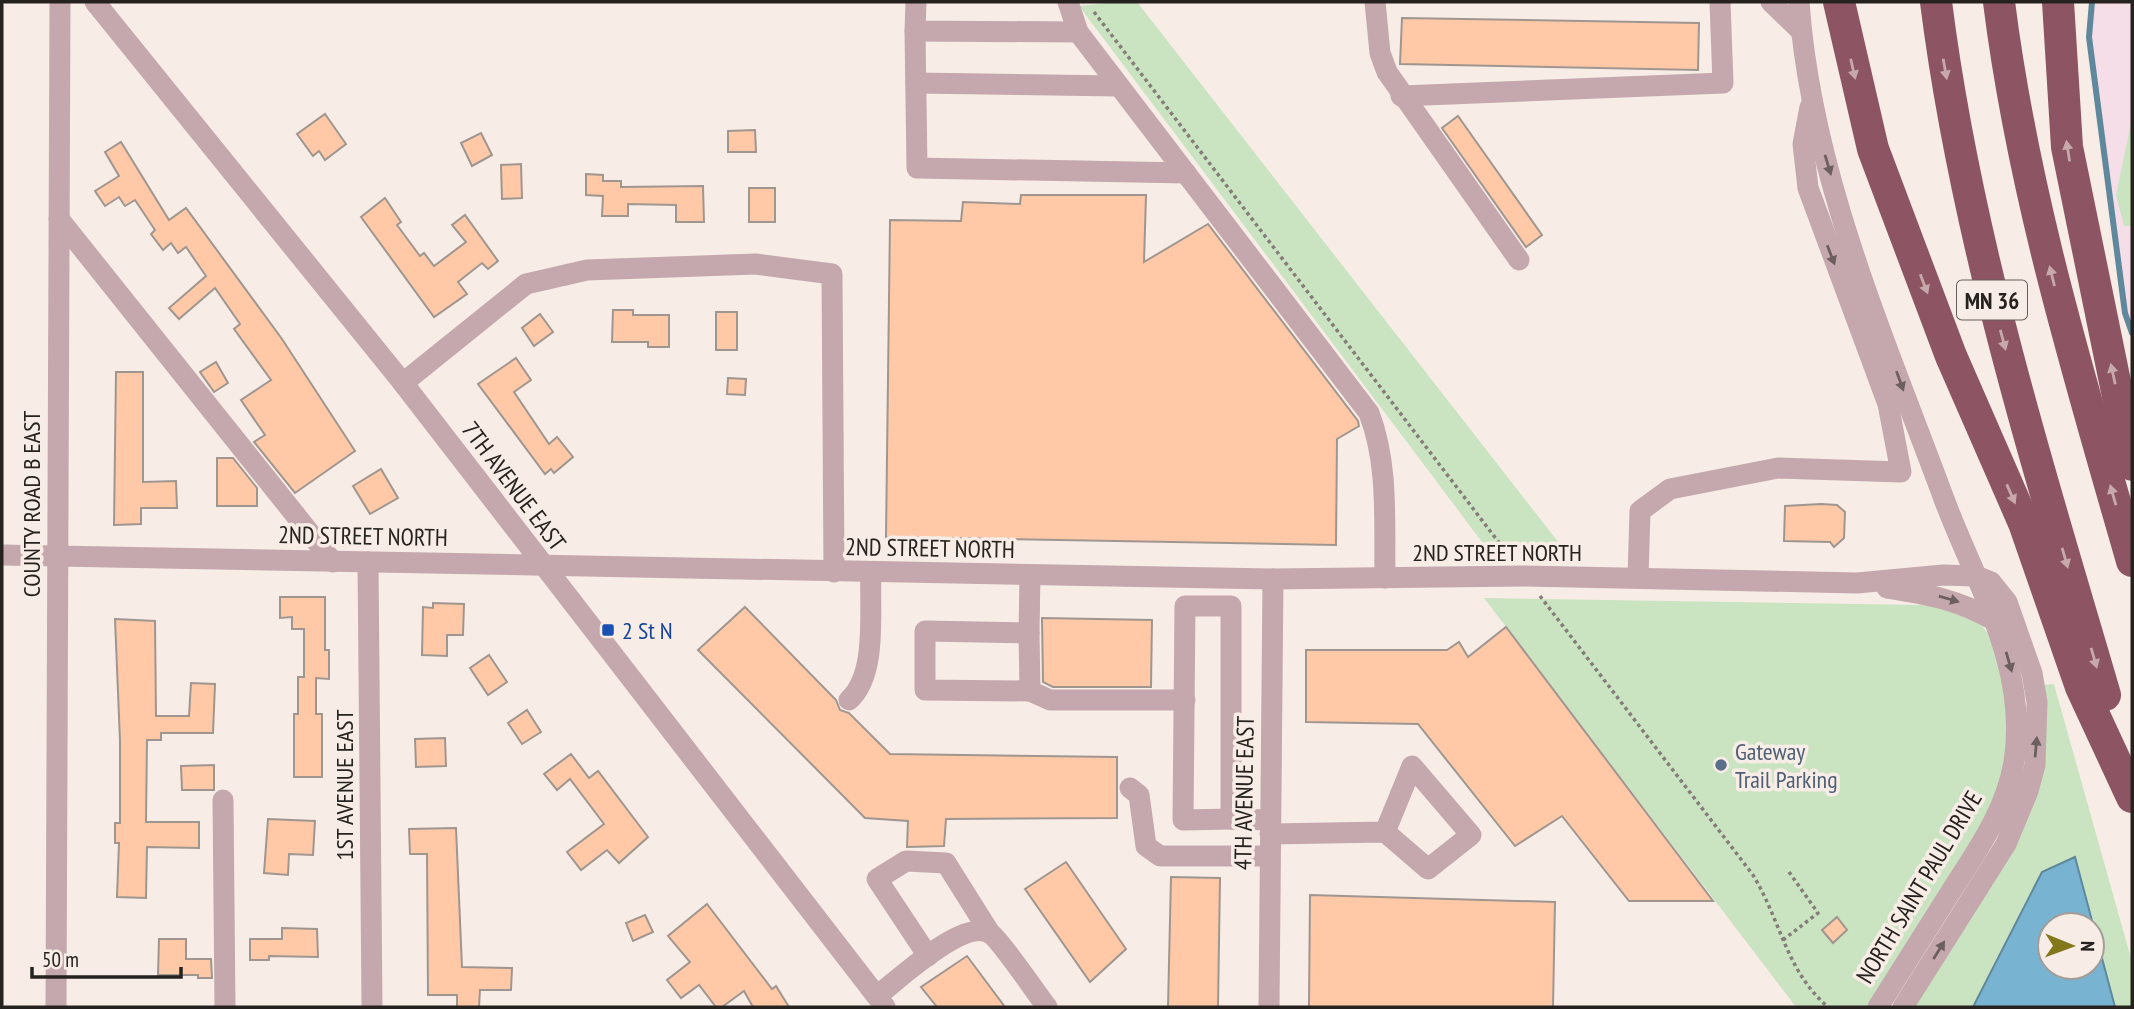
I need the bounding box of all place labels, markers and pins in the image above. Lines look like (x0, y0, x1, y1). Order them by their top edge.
place label: 2 St N (622, 615, 673, 646)
marker: 2 St N (600, 622, 616, 638)
place label: Gateway Trail Parking (1735, 736, 1838, 795)
marker: Gateway Trail Parking (1713, 757, 1729, 773)

